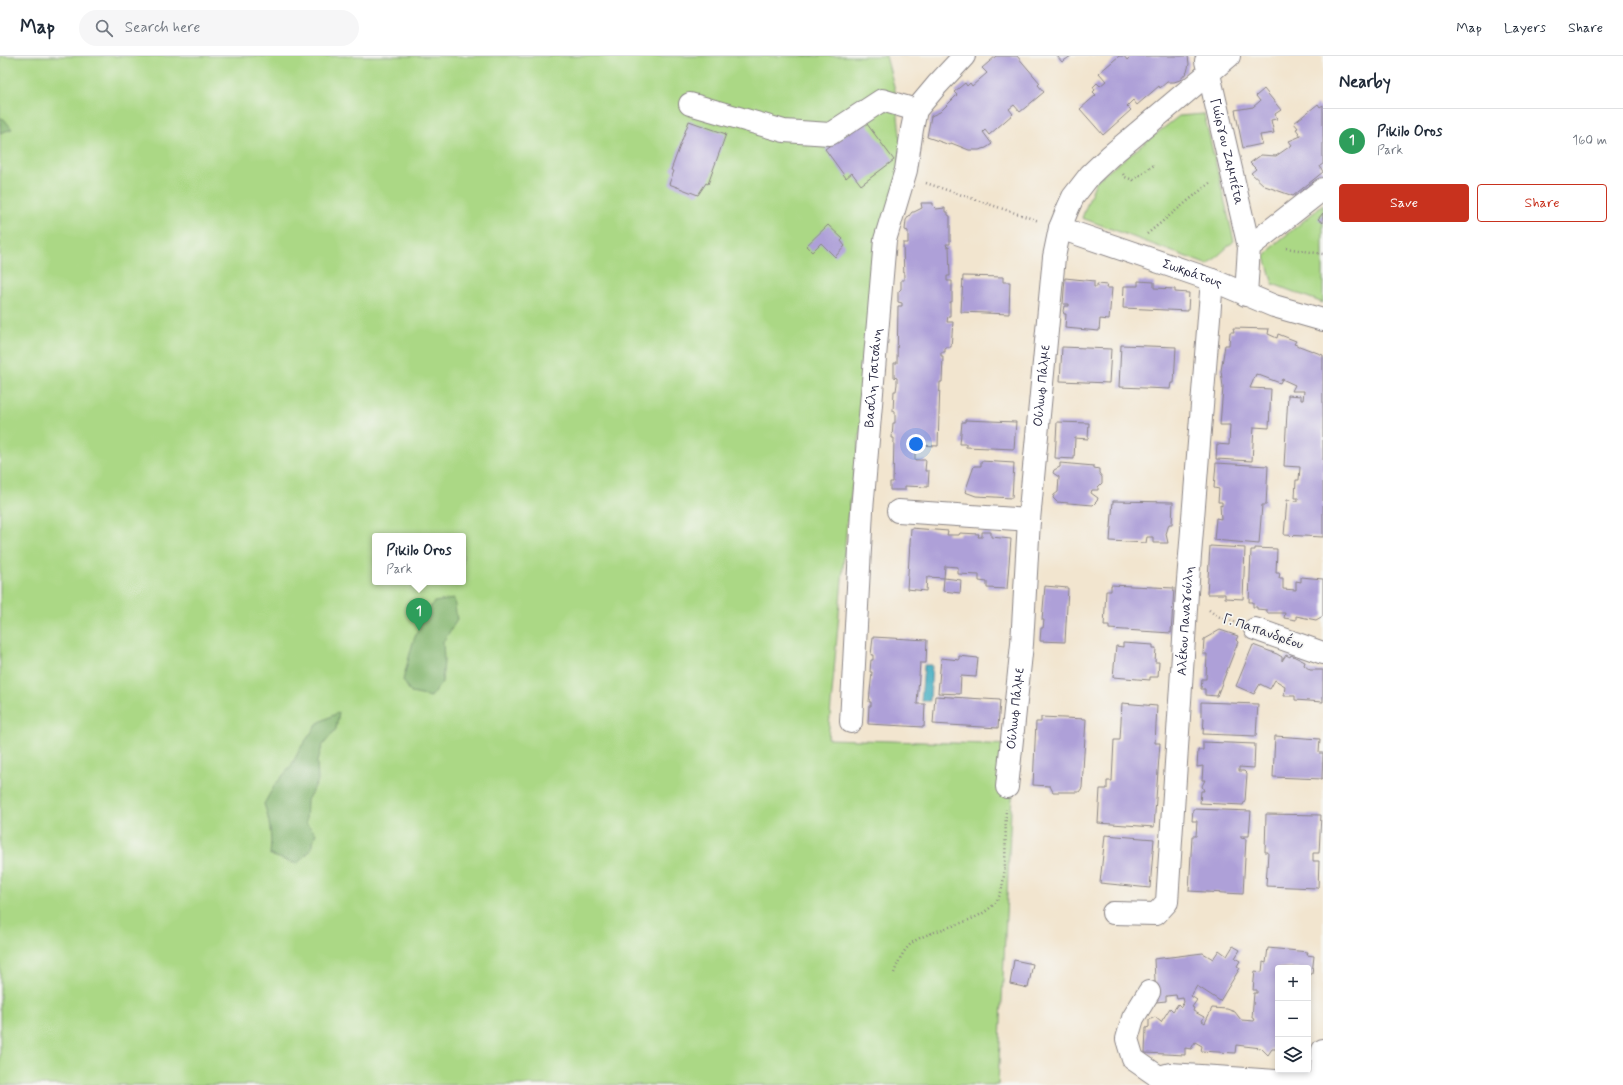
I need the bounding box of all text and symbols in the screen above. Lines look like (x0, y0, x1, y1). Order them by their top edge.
search box (79, 10, 359, 46)
text: Map (20, 15, 55, 40)
icon: search (93, 17, 115, 39)
text: Search here (125, 18, 200, 38)
text: Map (1456, 19, 1482, 37)
text: Layers (1504, 19, 1546, 37)
text: Share (1568, 19, 1603, 37)
text: Nearby (1339, 71, 1391, 93)
street label: Γιώργου Ζαμπέτα (1206, 97, 1248, 207)
text: Pikilo Oros (1377, 122, 1442, 142)
text: 1 (1349, 132, 1355, 149)
text: 160 m (1572, 132, 1607, 149)
text: Park (1377, 142, 1403, 159)
button: Save (1339, 184, 1469, 222)
button: Share (1477, 184, 1607, 222)
street label: Σωκράτους (1160, 255, 1225, 292)
street label: Βασίλη Τσιτσάνη (861, 327, 886, 428)
street label: Ούλωφ Πάλμε (1029, 344, 1054, 427)
your location (906, 434, 926, 454)
popup (372, 533, 466, 585)
text: Pikilo Oros (386, 541, 452, 561)
text: Park (386, 561, 412, 578)
street label: Αλέκου Παναγούλη (1173, 565, 1198, 676)
pin: 1 (406, 598, 432, 631)
street label: Γ. Παπανδρέου (1221, 610, 1306, 654)
street label: Ούλωφ Πάλμε (1002, 667, 1028, 750)
map controls (1275, 965, 1311, 1073)
button: + (1275, 965, 1311, 1001)
button: − (1275, 1001, 1311, 1037)
button: layers (1275, 1037, 1311, 1073)

